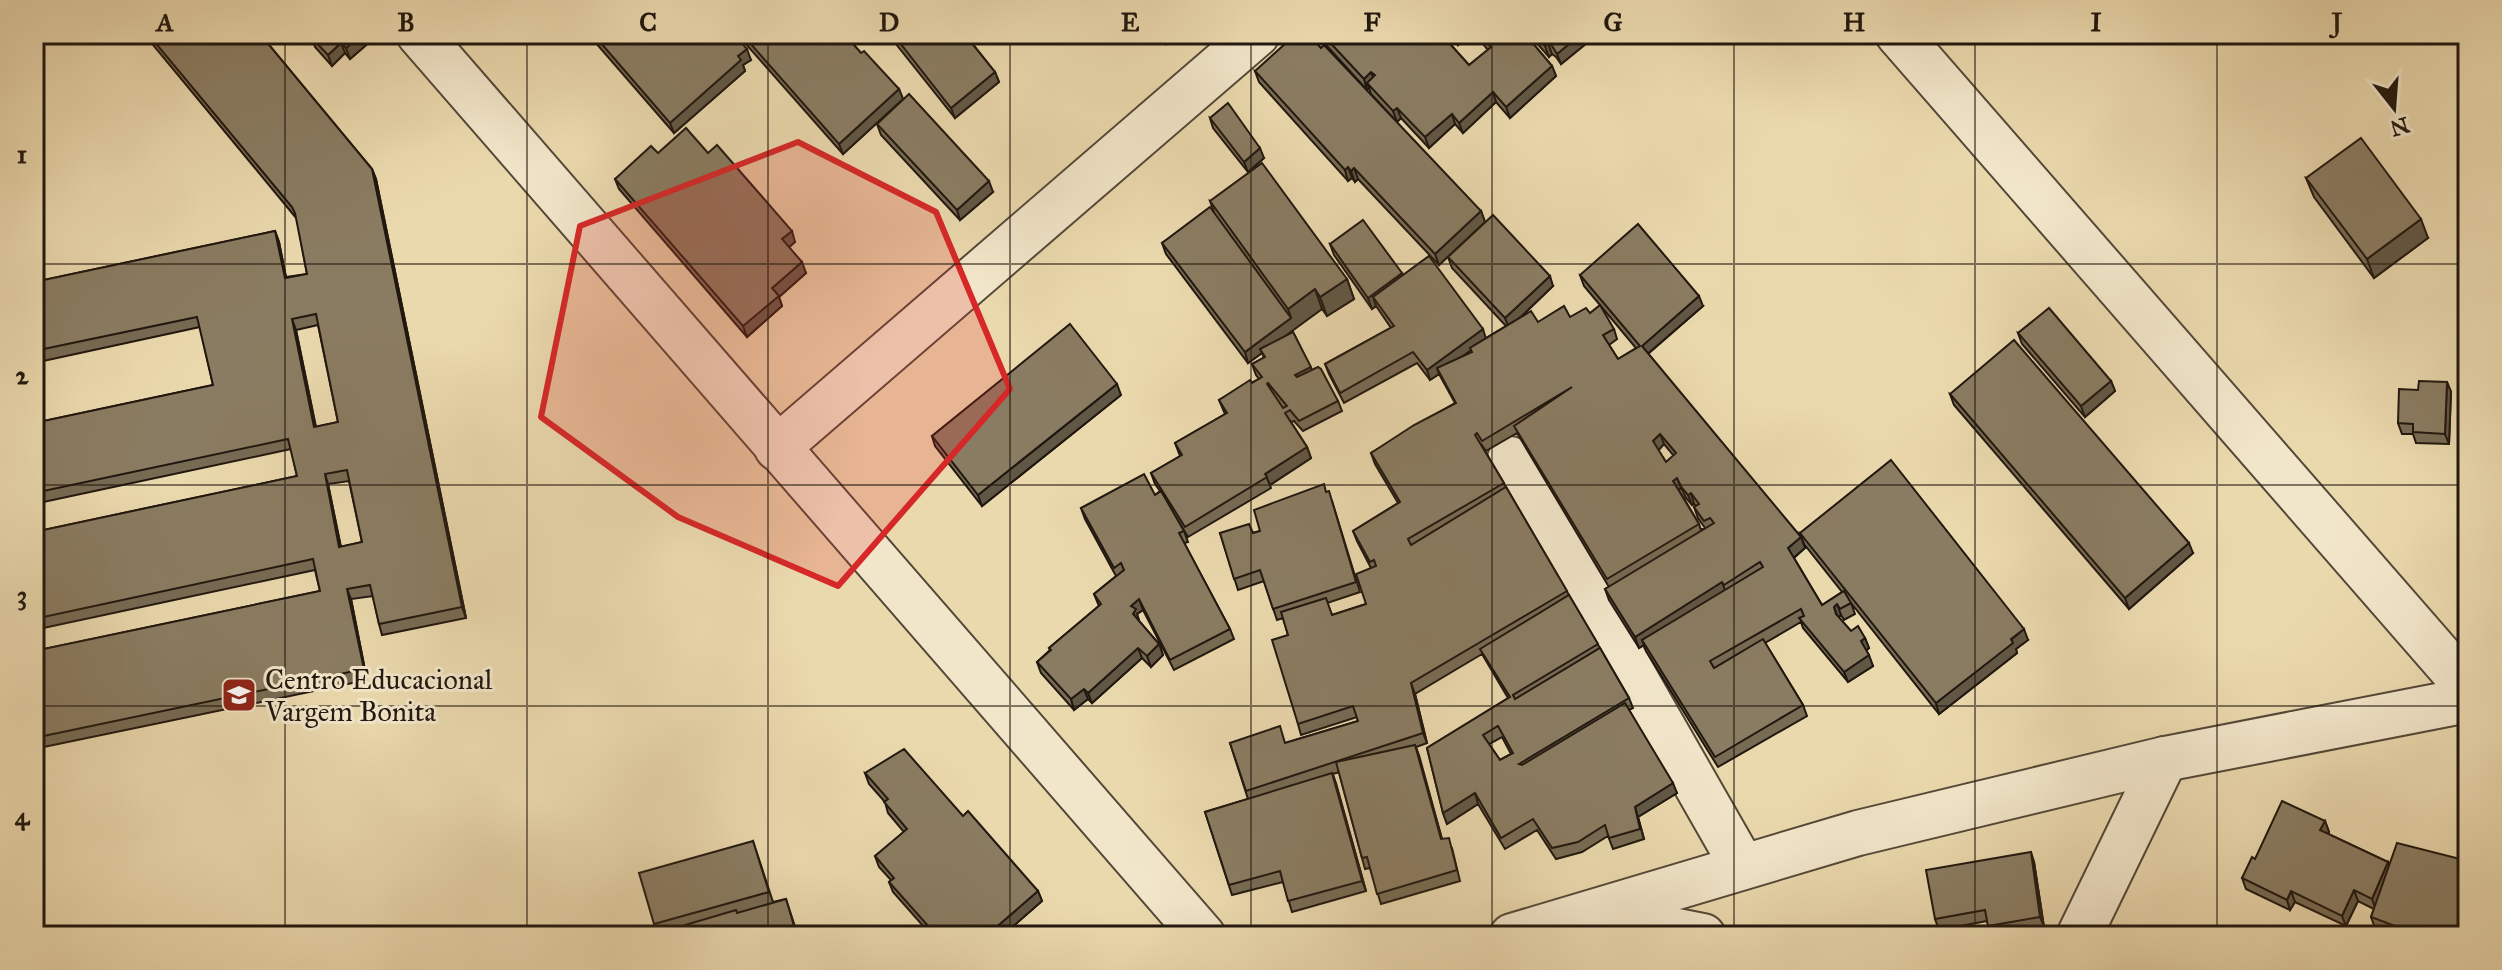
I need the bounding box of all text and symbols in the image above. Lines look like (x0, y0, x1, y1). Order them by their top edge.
text: A (154, 6, 174, 38)
text: B (397, 6, 415, 38)
text: C (639, 6, 657, 38)
text: D (879, 6, 899, 38)
text: E (1121, 6, 1140, 38)
text: F (1364, 6, 1381, 38)
text: G (1603, 6, 1623, 38)
text: H (1843, 6, 1866, 38)
text: I (2090, 6, 2102, 38)
text: J (2329, 6, 2343, 39)
north arrow (2354, 68, 2434, 148)
text: N (2387, 111, 2413, 142)
text: 1 (17, 138, 27, 170)
text: 2 (16, 359, 30, 391)
text: 3 (17, 579, 27, 611)
place label: Centro Educacional Vargem Bonita (264, 662, 493, 729)
school or university icon: Centro Educacional Vargem Bonita (220, 676, 258, 714)
text: 4 (15, 800, 31, 832)

